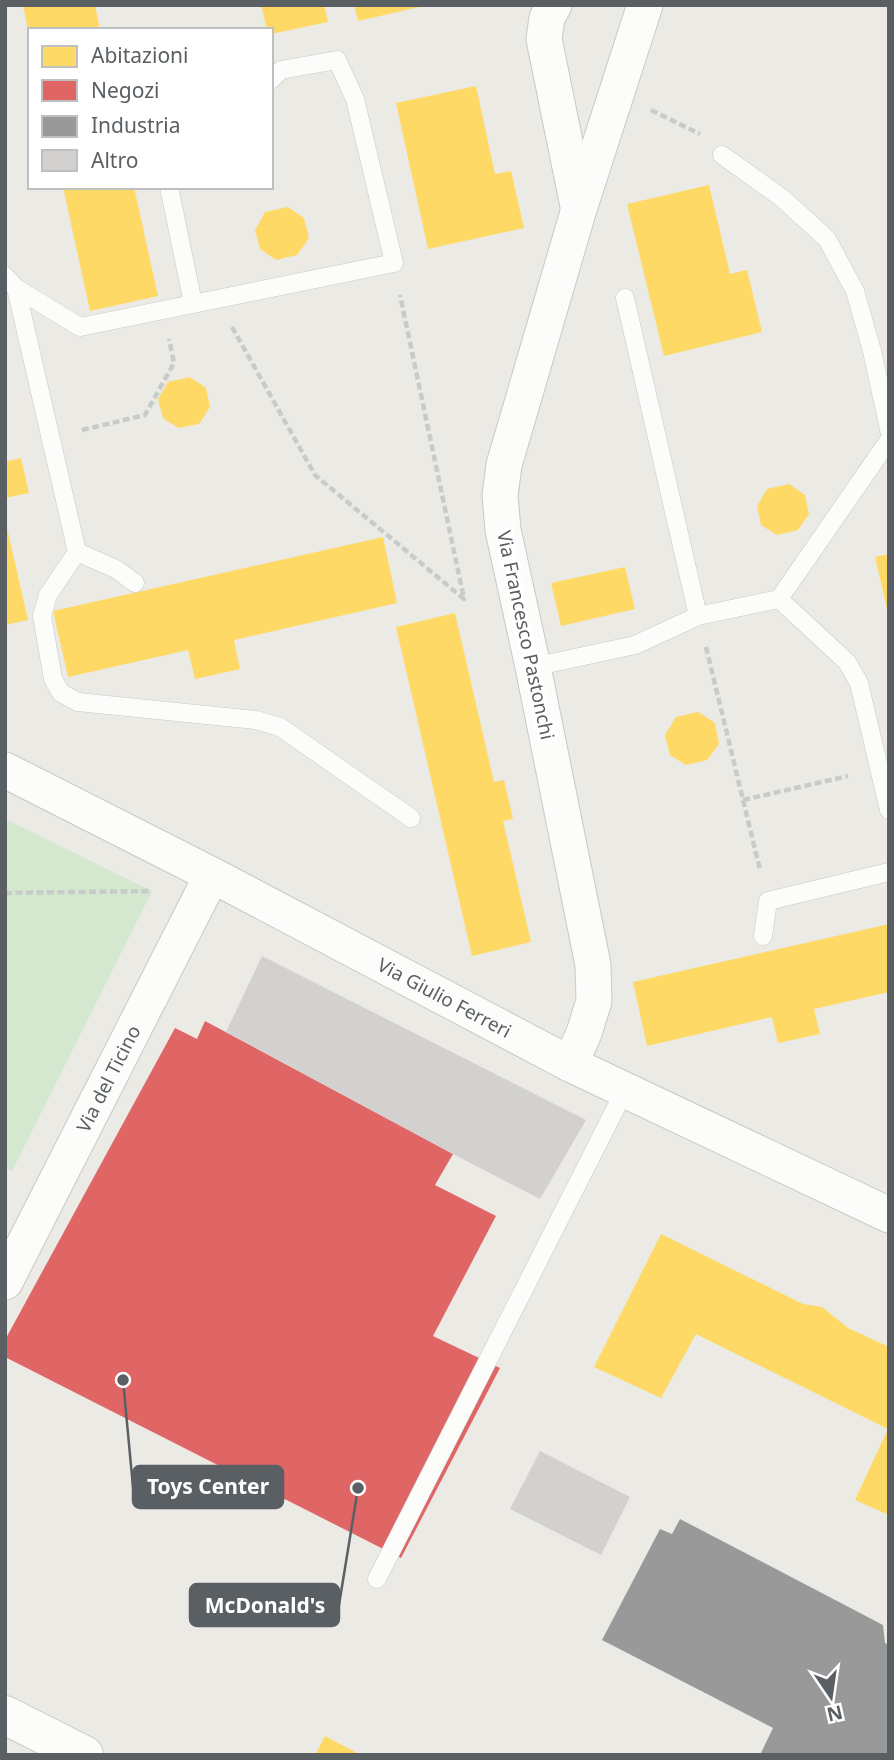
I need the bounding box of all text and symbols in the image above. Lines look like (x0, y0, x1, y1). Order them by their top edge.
legend (28, 28, 273, 189)
text: Abitazioni (91, 41, 189, 69)
text: Negozi (91, 76, 160, 104)
text: Industria (91, 111, 181, 139)
text: Altro (91, 146, 138, 174)
street label: Via Francesco Pastonchi (491, 528, 561, 742)
street label: Via Giulio Ferreri (373, 952, 516, 1044)
street label: Via del Ticino (70, 1021, 146, 1137)
callout: Toys Center (133, 1466, 283, 1508)
text: Toys Center (147, 1472, 270, 1500)
callout: McDonald's (190, 1584, 339, 1626)
text: McDonald's (205, 1591, 325, 1619)
north arrow (796, 1662, 866, 1732)
text: N (824, 1699, 845, 1728)

